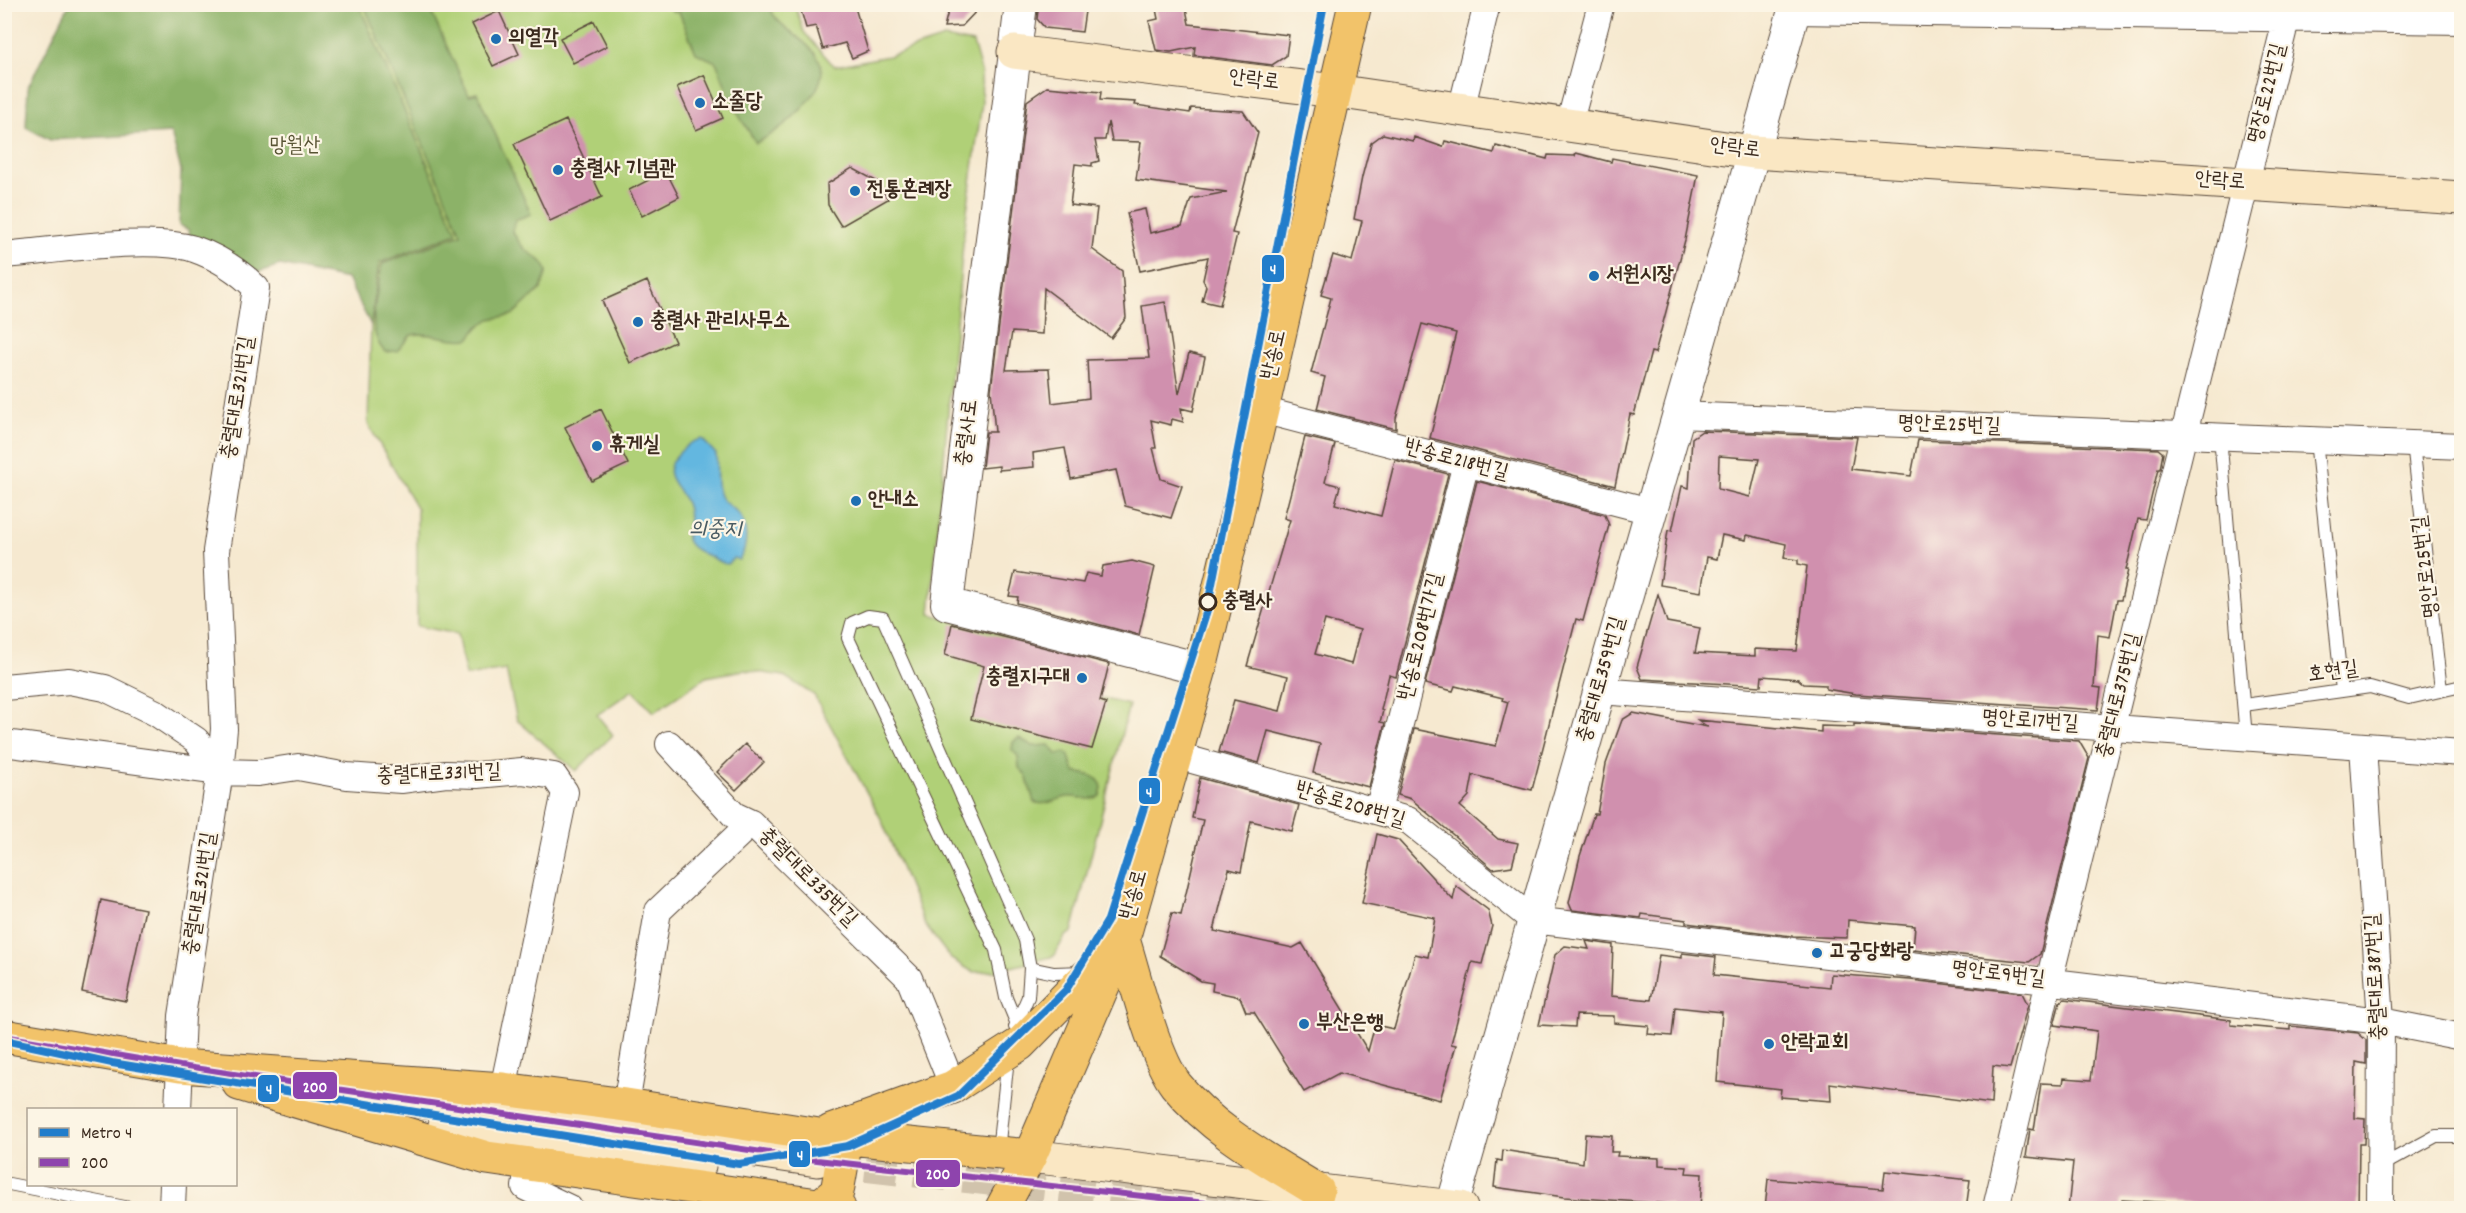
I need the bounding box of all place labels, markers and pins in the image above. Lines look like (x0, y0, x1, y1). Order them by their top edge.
place label: 의열각 (508, 24, 559, 54)
marker: 의열각 (489, 32, 503, 46)
place label: 소줄당 (712, 88, 763, 118)
marker: 소줄당 (693, 96, 707, 110)
place label: 충렬사 기념관 (570, 155, 676, 185)
marker: 충렬사 기념관 (551, 163, 565, 177)
place label: 전통혼례장 (867, 176, 952, 206)
marker: 전통혼례장 (848, 184, 862, 198)
place label: 서원시장 (1606, 261, 1674, 291)
marker: 서원시장 (1587, 269, 1601, 283)
place label: 충렬사 관리사무소 (650, 307, 790, 337)
marker: 충렬사 관리사무소 (631, 315, 645, 329)
place label: 휴게실 (609, 431, 660, 461)
marker: 휴게실 (590, 439, 604, 453)
place label: 안내소 (868, 486, 919, 516)
marker: 안내소 (849, 494, 863, 508)
place label: 충렬사 (1222, 587, 1273, 617)
marker: 충렬사 (1199, 593, 1217, 611)
place label: 충렬지구대 (986, 663, 1070, 693)
marker: 충렬지구대 (1075, 671, 1089, 685)
place label: 고궁당화랑 (1829, 938, 1915, 968)
marker: 고궁당화랑 (1810, 946, 1824, 960)
place label: 부산은행 (1316, 1009, 1384, 1039)
marker: 부산은행 (1297, 1017, 1311, 1031)
place label: 안락교회 (1781, 1029, 1849, 1059)
marker: 안락교회 (1762, 1037, 1776, 1051)

